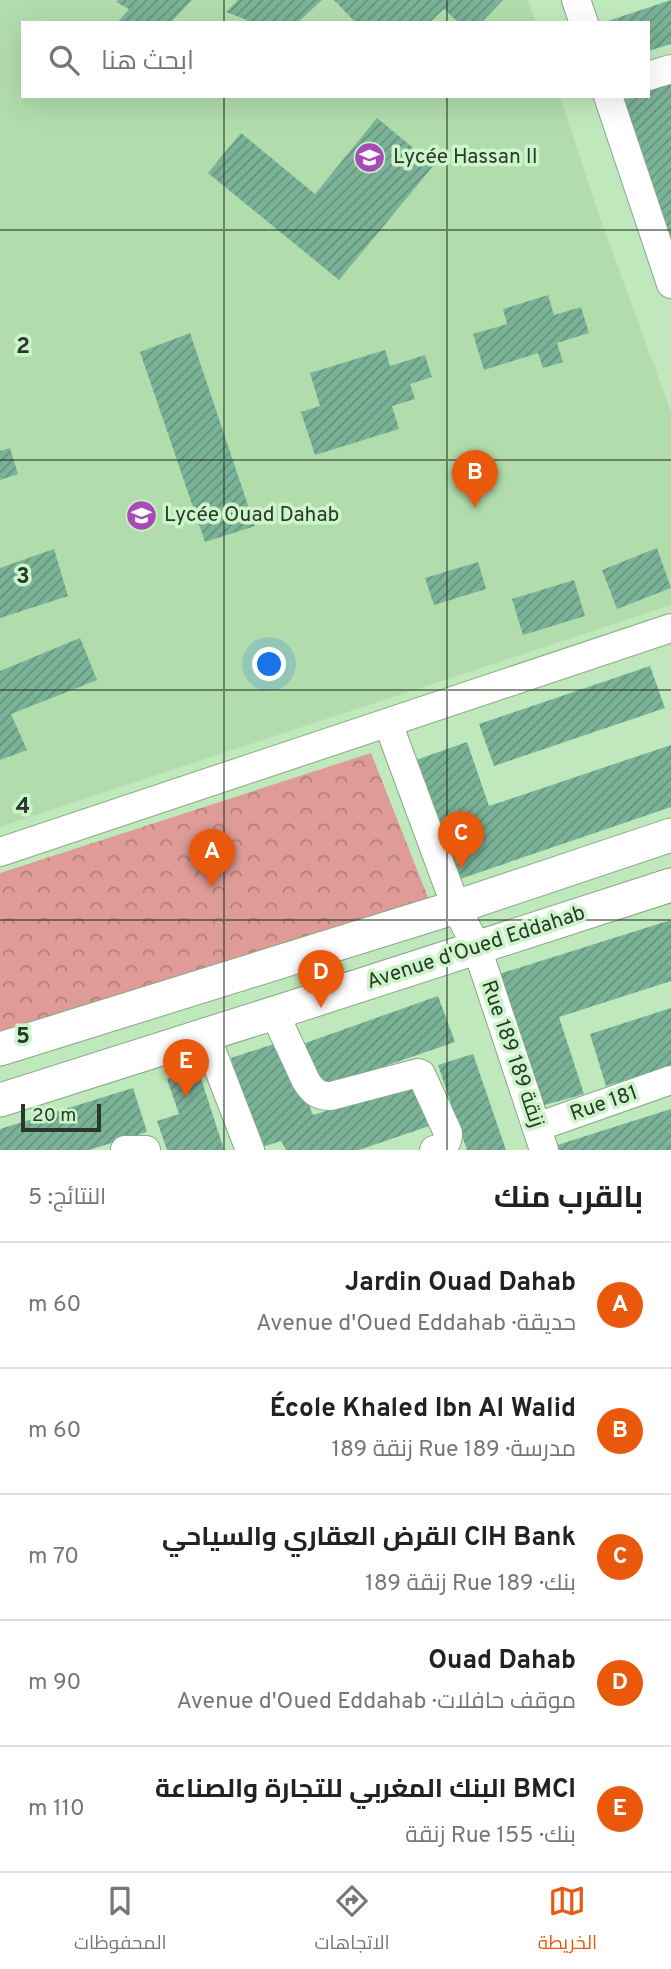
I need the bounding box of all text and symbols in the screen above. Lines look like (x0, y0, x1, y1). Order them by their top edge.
search box (21, 21, 650, 98)
icon: search (45, 41, 83, 79)
text: ابحث هنا (101, 46, 194, 79)
school or university icon: Lycée Hassan II (353, 140, 387, 174)
place label: Lycée Hassan II (393, 144, 538, 171)
text: 2 (16, 333, 30, 362)
pin: B (452, 450, 498, 508)
school or university icon: Lycée Ouad Dahab (124, 498, 158, 532)
place label: Lycée Ouad Dahab (164, 502, 339, 529)
text: 3 (16, 563, 30, 592)
your location (252, 647, 286, 681)
text: 4 (16, 793, 30, 822)
pin: C (438, 811, 484, 869)
pin: A (189, 829, 235, 887)
street label: Avenue d'Oued Eddahab (363, 900, 589, 996)
pin: D (298, 950, 344, 1008)
street label: Rue 189 زنقة 189 (474, 977, 550, 1131)
text: 5 (16, 1023, 30, 1052)
pin: E (163, 1039, 209, 1097)
street label: Rue 181 (566, 1080, 642, 1128)
scale bar (21, 1101, 102, 1133)
text: 20 m (32, 1104, 76, 1128)
text: بالقرب منك (494, 1181, 643, 1218)
text: النتائج: 5 (28, 1184, 106, 1213)
text: Jardin Ouad Dahab (345, 1267, 576, 1300)
text: 60 m (28, 1291, 81, 1320)
text: A (612, 1291, 628, 1320)
text: حديقة · Avenue d'Oued Eddahab (256, 1310, 576, 1339)
text: École Khaled Ibn Al Walid (270, 1393, 576, 1426)
text: 60 m (28, 1417, 81, 1446)
text: B (612, 1417, 628, 1446)
text: مدرسة · Rue 189 زنقة 189 (331, 1436, 576, 1465)
text: CIH Bank القرض العقاري والسياحي (162, 1522, 576, 1555)
text: 70 m (28, 1543, 79, 1572)
text: C (613, 1543, 627, 1572)
text: بنك · Rue 189 زنقة 189 (365, 1570, 576, 1599)
text: Ouad Dahab (428, 1645, 576, 1678)
text: 90 m (28, 1669, 81, 1698)
text: D (612, 1669, 628, 1698)
text: موقف حافلات · Avenue d'Oued Eddahab (176, 1688, 576, 1717)
text: BMCI البنك المغربي للتجارة والصناعة (155, 1774, 576, 1807)
text: 110 m (28, 1795, 85, 1824)
text: E (613, 1795, 627, 1824)
text: بنك · Rue 155 زنقة (405, 1822, 576, 1851)
tab: المحفوظات (74, 1882, 167, 1960)
tab: الاتجاهات (314, 1882, 390, 1960)
tab: الخريطة (538, 1882, 597, 1960)

